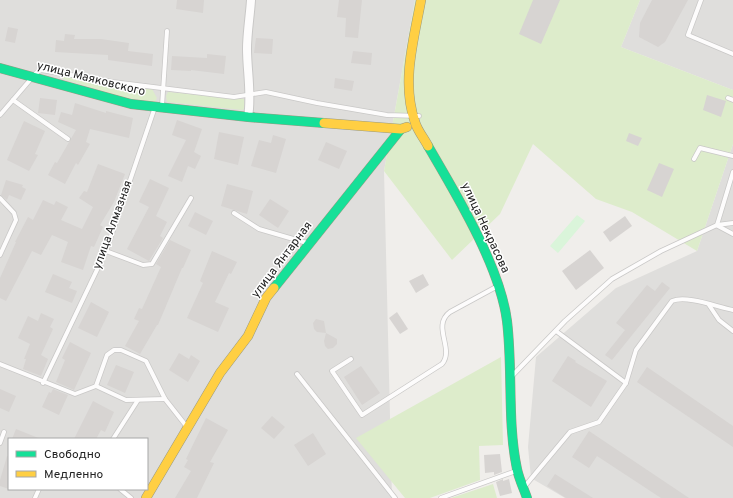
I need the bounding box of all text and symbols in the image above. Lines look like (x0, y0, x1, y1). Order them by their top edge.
street label: улица Маяковского (35, 58, 147, 100)
street label: улица Алмазная (89, 178, 137, 272)
street label: улица Некрасова (457, 180, 513, 276)
street label: улица Янтарная (248, 218, 316, 302)
legend (8, 438, 148, 490)
text: Свободно (44, 447, 101, 463)
text: Медленно (44, 467, 104, 483)

